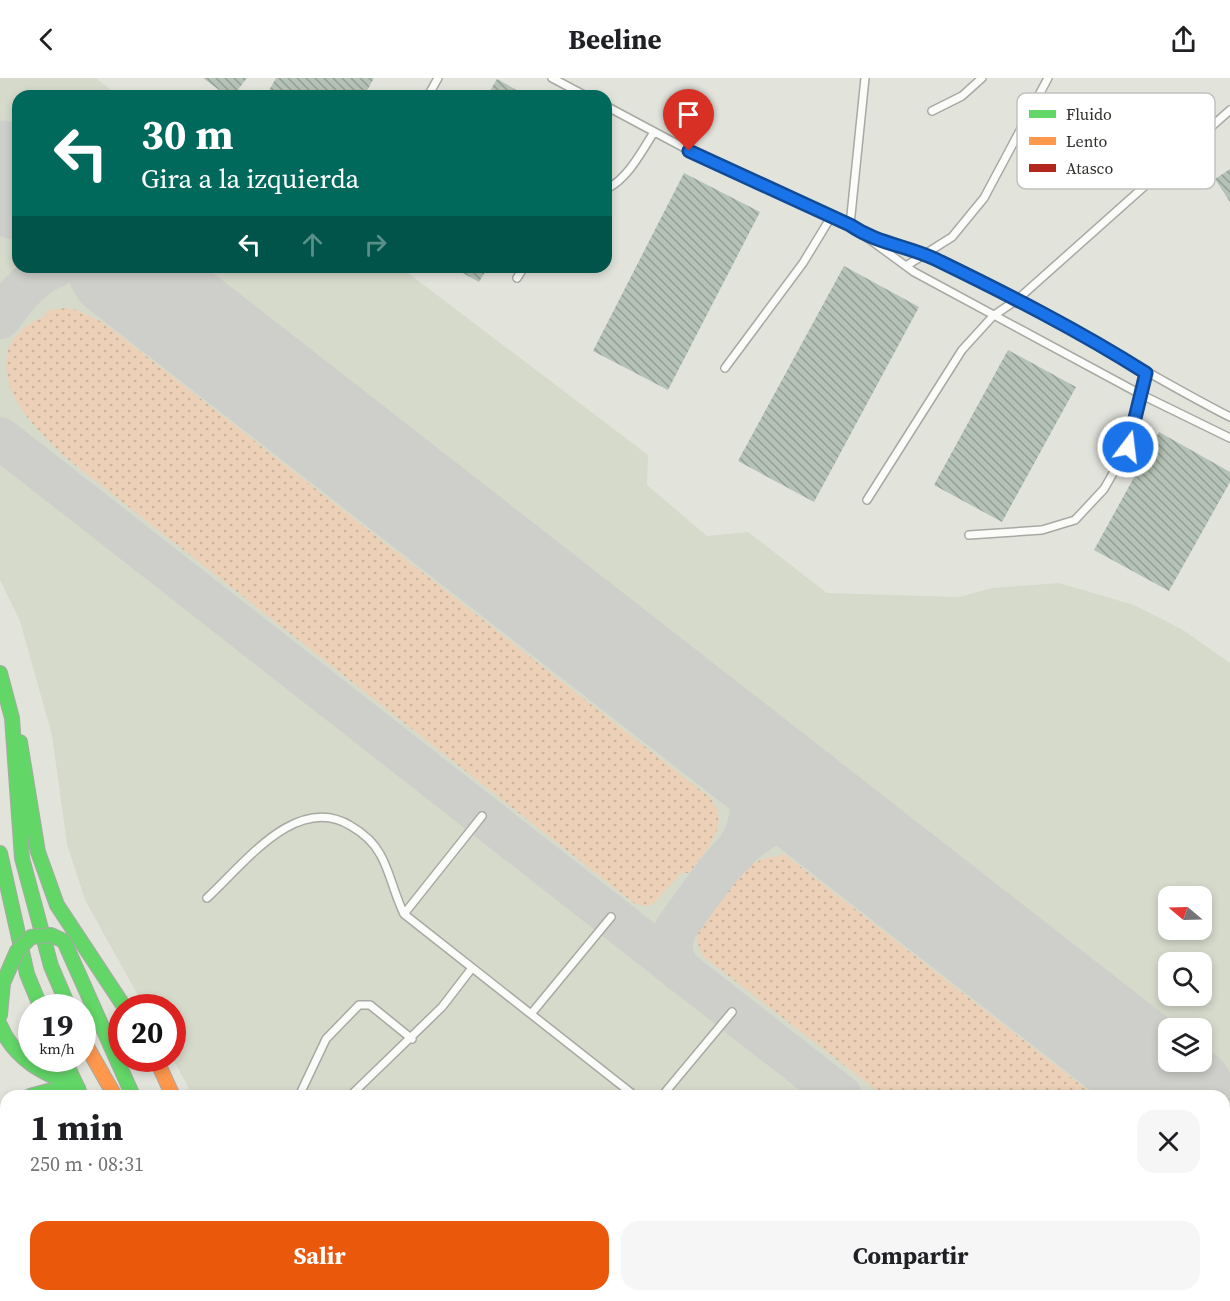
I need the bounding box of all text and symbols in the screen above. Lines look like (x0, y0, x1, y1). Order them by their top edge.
text: Beeline (568, 21, 662, 58)
icon: back (30, 23, 63, 56)
icon: share (1167, 23, 1200, 56)
pin (663, 89, 714, 151)
legend (1017, 93, 1215, 189)
icon: arrive (672, 98, 705, 131)
text: Fluido (1066, 103, 1112, 125)
text: 30 m (141, 105, 234, 163)
icon: left (42, 114, 120, 192)
text: Lento (1066, 130, 1108, 152)
text: Atasco (1066, 157, 1113, 179)
text: Gira a la izquierda (141, 160, 359, 197)
icon: left (233, 228, 266, 261)
icon: ahead (296, 228, 329, 261)
icon: right (359, 228, 392, 261)
position arrow (1096, 415, 1160, 479)
north arrow (1158, 886, 1212, 940)
map controls (1158, 886, 1212, 1072)
button: search (1158, 952, 1212, 1006)
speed limit sign: 20 (108, 994, 186, 1072)
text: 19 (41, 1005, 73, 1046)
button: layers (1158, 1018, 1212, 1072)
text: km/h (39, 1038, 75, 1059)
text: 1 min (30, 1103, 123, 1152)
button: close (1137, 1110, 1200, 1173)
text: 250 m · 08:31 (30, 1150, 144, 1178)
button: Salir (30, 1221, 609, 1290)
button: Compartir (621, 1221, 1200, 1290)

